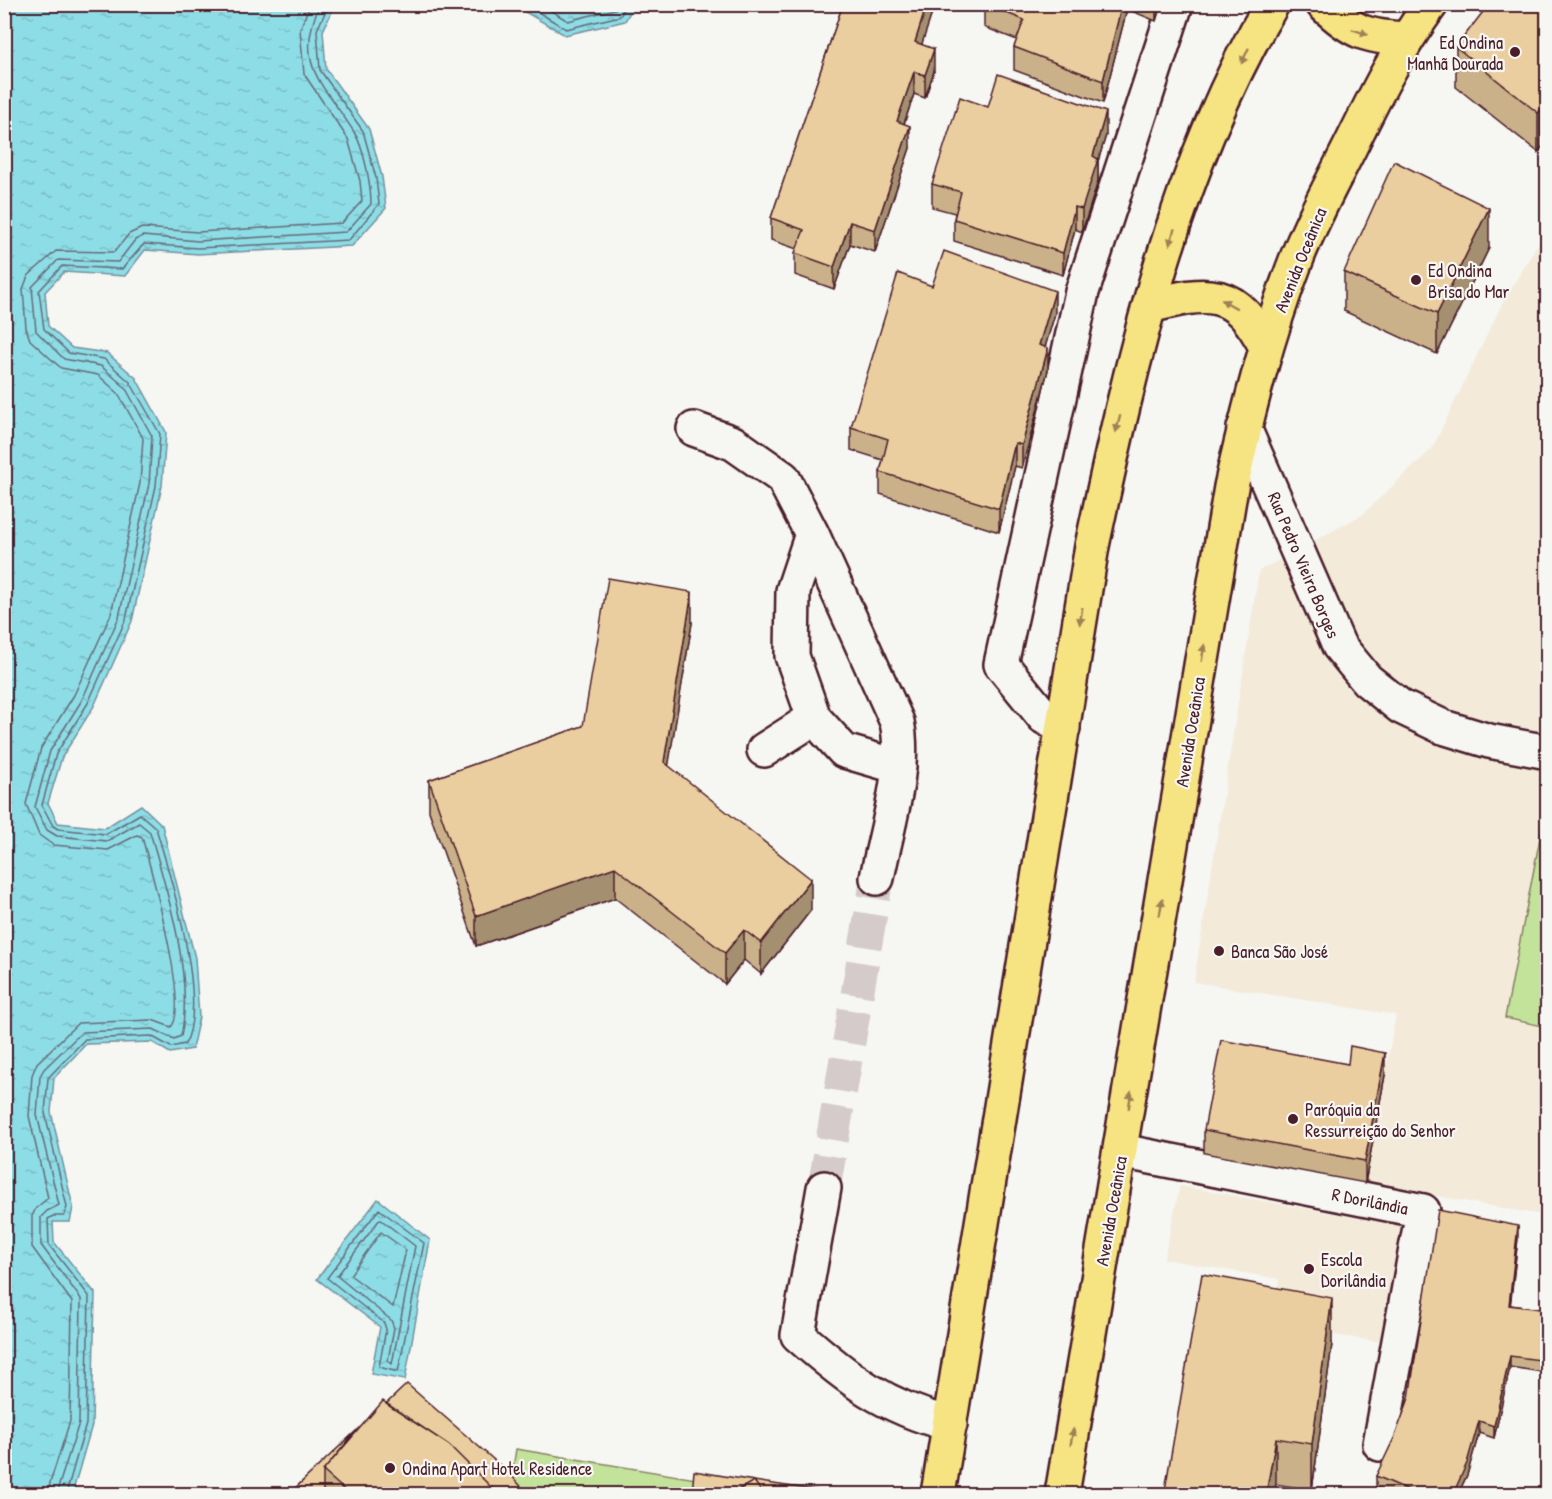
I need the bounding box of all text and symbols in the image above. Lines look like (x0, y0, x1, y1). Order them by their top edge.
one-way arrow (1351, 27, 1369, 37)
place label: Ed Ondina Manhã Dourada (1407, 30, 1503, 76)
marker: Ed Ondina Manhã Dourada (1508, 45, 1522, 59)
one-way arrow (1240, 48, 1249, 65)
street label: Avenida Oceânica (1268, 204, 1332, 316)
one-way arrow (1167, 228, 1176, 246)
place label: Ed Ondina Brisa do Mar (1428, 258, 1509, 304)
marker: Ed Ondina Brisa do Mar (1409, 273, 1423, 287)
one-way arrow (1221, 298, 1237, 309)
one-way arrow (1113, 415, 1123, 433)
street label: Rua Pedro Vieira Borges (1262, 488, 1346, 642)
one-way arrow (1076, 606, 1085, 625)
one-way arrow (1199, 643, 1208, 662)
street label: Avenida Oceânica (1169, 675, 1211, 789)
one-way arrow (1157, 898, 1166, 917)
place label: Banca São José (1231, 939, 1328, 964)
marker: Banca São José (1212, 944, 1226, 958)
one-way arrow (1125, 1090, 1134, 1109)
place label: Paróquia da Ressurreição do Senhor (1305, 1097, 1456, 1143)
marker: Paróquia da Ressurreição do Senhor (1286, 1112, 1300, 1126)
street label: Avenida Oceânica (1089, 1154, 1133, 1268)
street label: R Dorilândia (1330, 1181, 1410, 1221)
place label: Escola Dorilândia (1321, 1247, 1386, 1293)
marker: Escola Dorilândia (1302, 1262, 1316, 1276)
one-way arrow (1068, 1427, 1077, 1446)
place label: Ondina Apart Hotel Residence (402, 1456, 592, 1481)
marker: Ondina Apart Hotel Residence (383, 1461, 397, 1475)

